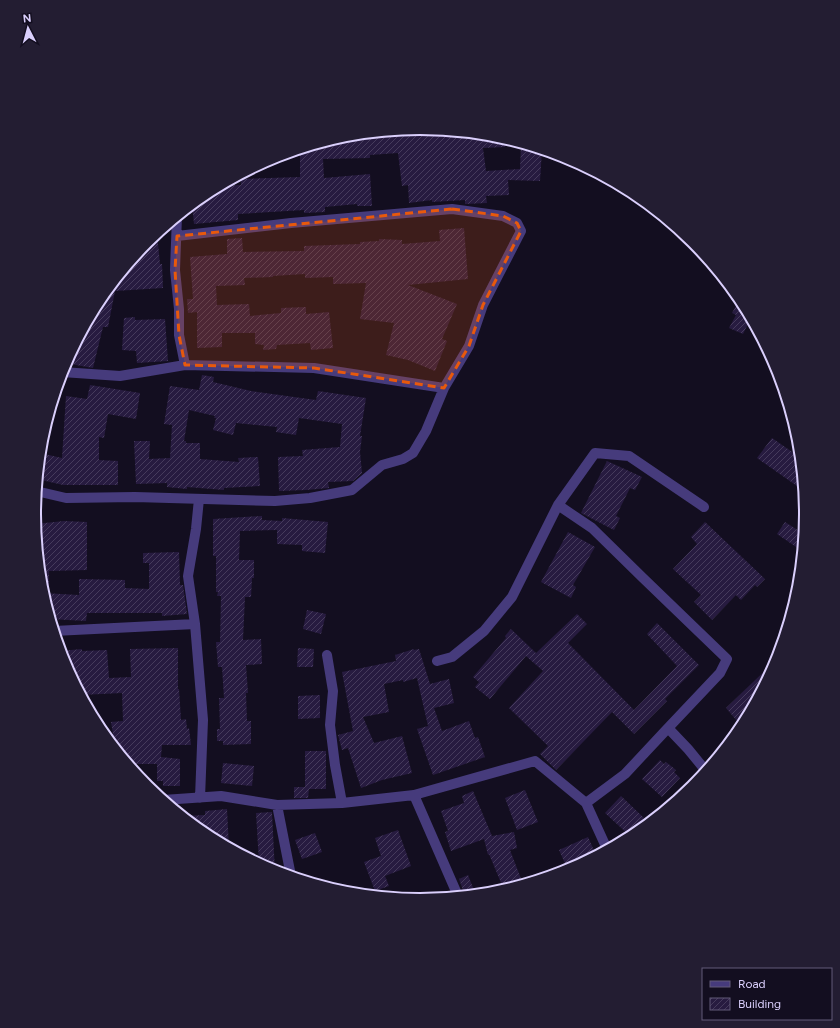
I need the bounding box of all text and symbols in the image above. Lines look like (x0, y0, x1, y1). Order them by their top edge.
north arrow (8, 8, 48, 48)
text: N (22, 12, 32, 25)
legend (702, 968, 832, 1020)
text: Road (738, 977, 766, 991)
text: Building (738, 997, 781, 1011)

